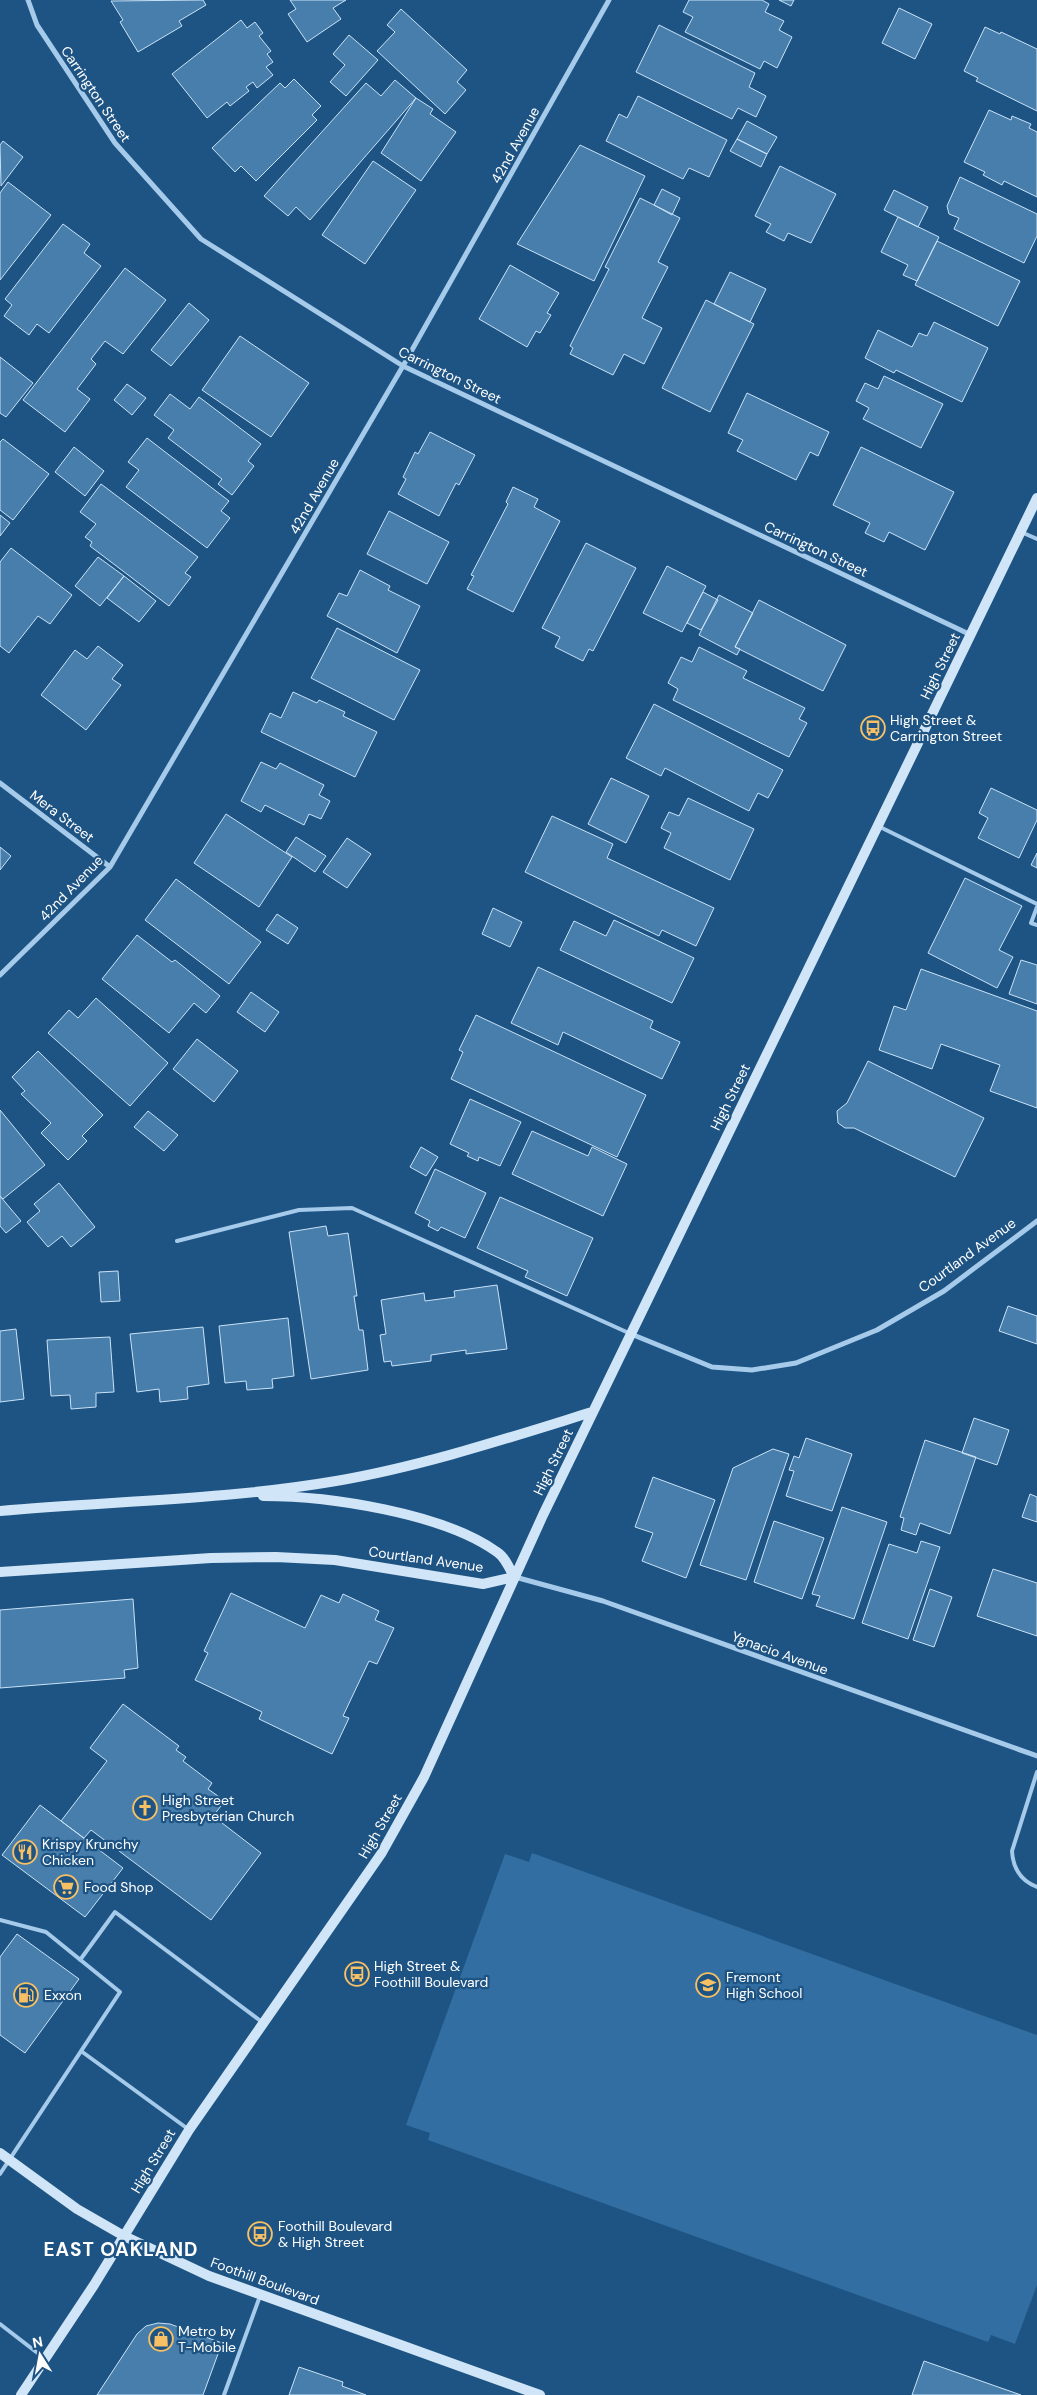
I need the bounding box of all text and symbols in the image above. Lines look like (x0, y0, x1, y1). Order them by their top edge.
street label: Carrington Street (57, 42, 135, 146)
street label: 42nd Avenue (487, 104, 543, 186)
street label: Carrington Street (396, 342, 504, 408)
street label: 42nd Avenue (285, 455, 343, 537)
street label: Carrington Street (761, 517, 871, 581)
street label: High Street (916, 630, 964, 702)
place label: High Street & Carrington Street (890, 711, 1002, 745)
bus stop icon: High Street & Carrington Street (860, 715, 886, 741)
street label: Mera Street (26, 786, 98, 846)
street label: 42nd Avenue (35, 851, 107, 925)
street label: High Street (706, 1061, 754, 1133)
street label: Courtland Avenue (915, 1214, 1019, 1296)
street label: High Street (529, 1426, 577, 1498)
street label: Courtland Avenue (367, 1542, 485, 1576)
street label: Ygnacio Avenue (729, 1627, 831, 1679)
street label: High Street (354, 1790, 406, 1862)
place label: High Street Presbyterian Church (162, 1791, 294, 1825)
church icon: High Street Presbyterian Church (132, 1795, 158, 1821)
place label: Krispy Krunchy Chicken (42, 1835, 139, 1869)
restaurant icon: Krispy Krunchy Chicken (12, 1839, 38, 1865)
supermarket icon: Food Shop (53, 1874, 79, 1900)
place label: Food Shop (84, 1878, 154, 1896)
place label: High Street & Foothill Boulevard (374, 1957, 488, 1991)
bus stop icon: High Street & Foothill Boulevard (344, 1961, 370, 1987)
place label: Fremont High School (726, 1968, 802, 2002)
school or university icon: Fremont High School (695, 1972, 721, 1998)
fuel station icon: Exxon (13, 1982, 39, 2008)
place label: Exxon (44, 1986, 82, 2004)
street label: High Street (127, 2125, 179, 2197)
place label: Foothill Boulevard & High Street (278, 2217, 392, 2251)
bus stop icon: Foothill Boulevard & High Street (247, 2221, 273, 2247)
district label: EAST OAKLAND (44, 2237, 199, 2262)
street label: Foothill Boulevard (208, 2253, 322, 2309)
place label: Metro by T-Mobile (178, 2322, 236, 2356)
shop icon: Metro by T-Mobile (148, 2326, 174, 2352)
north arrow (15, 2330, 65, 2380)
text: N (31, 2332, 44, 2352)

